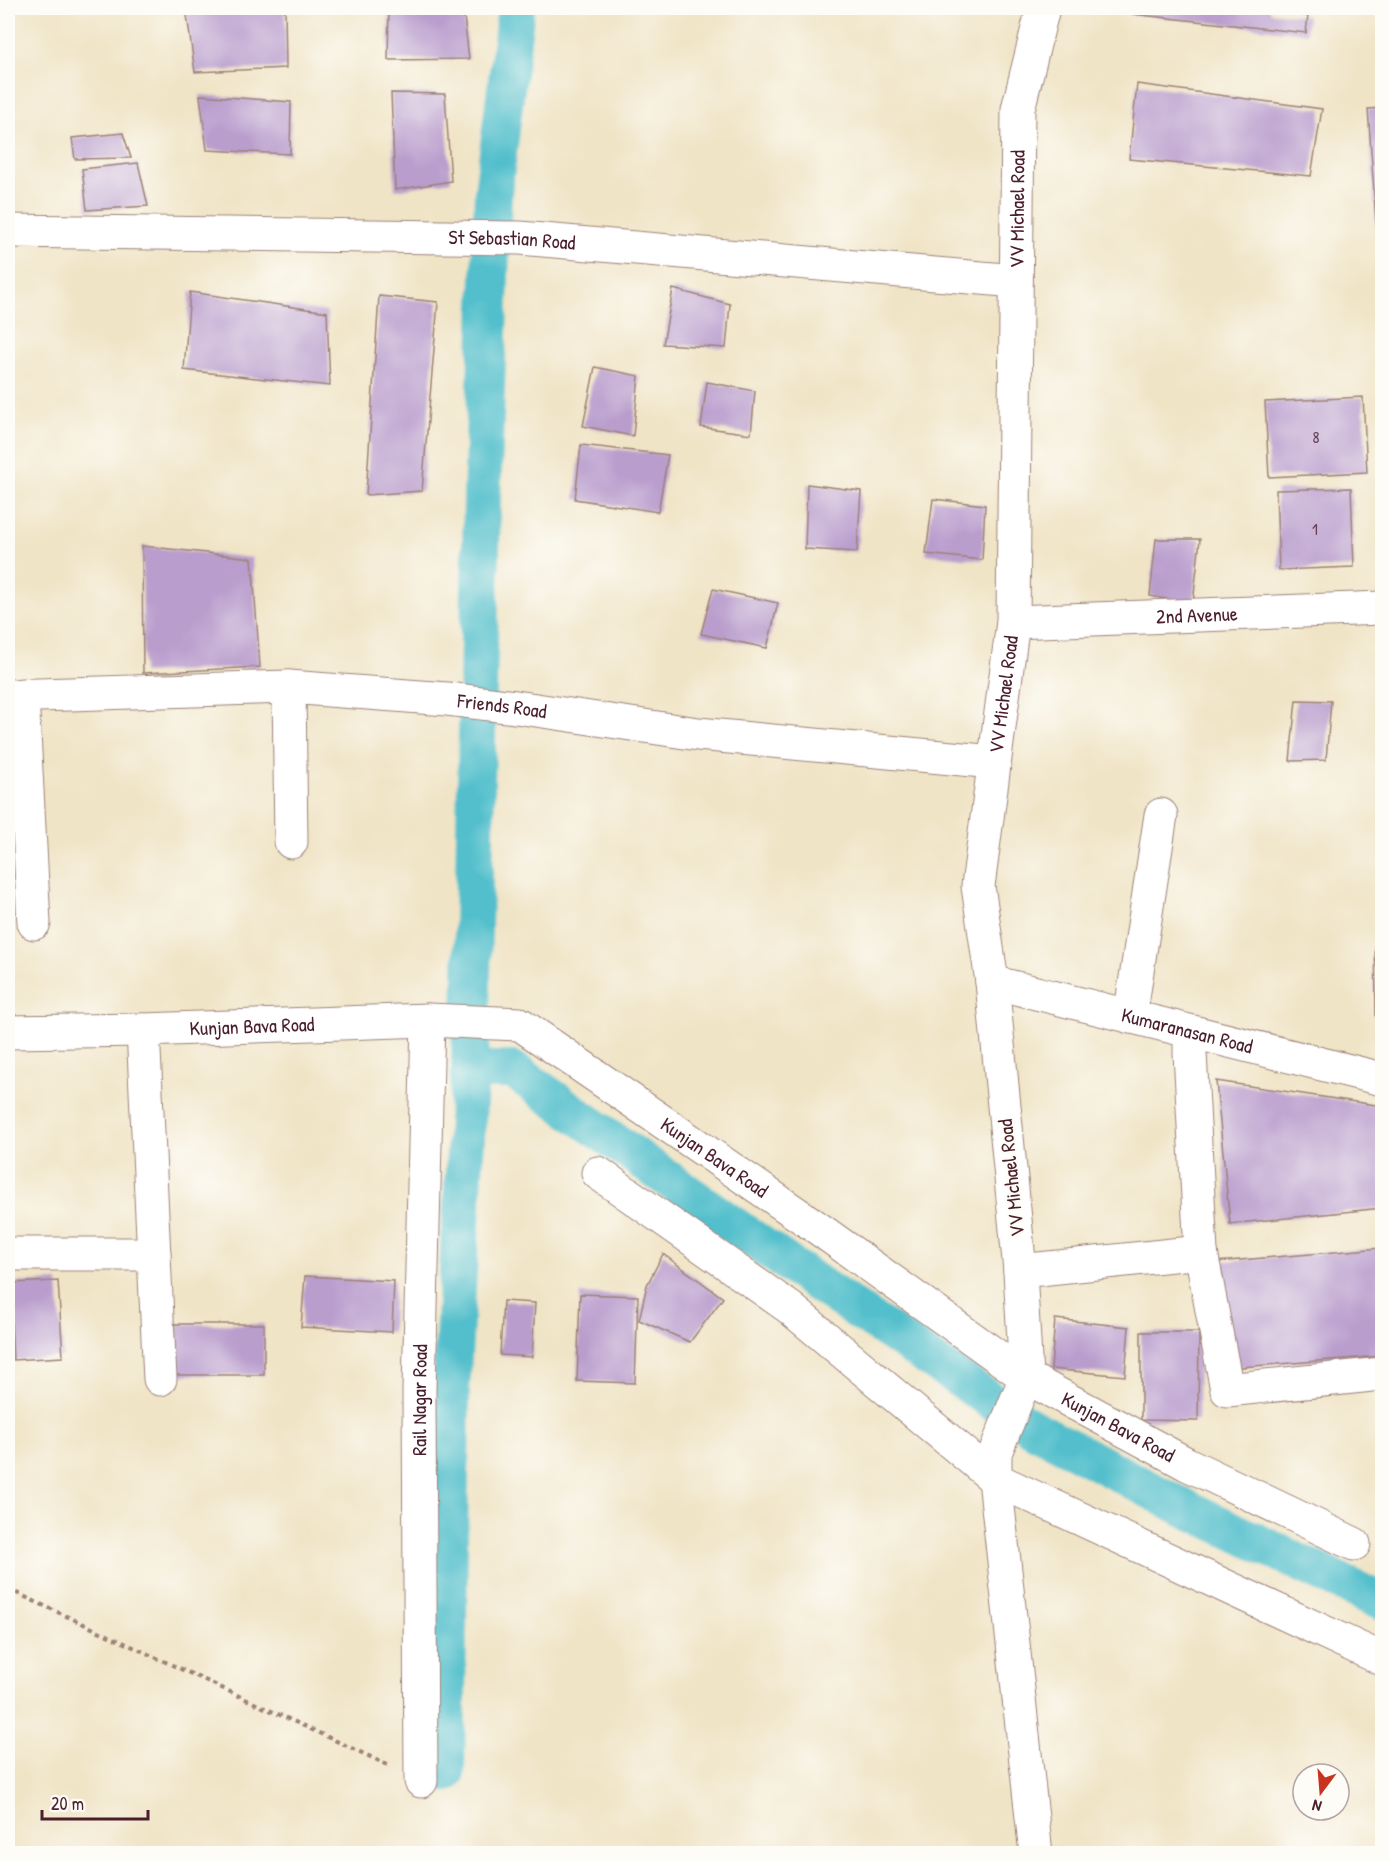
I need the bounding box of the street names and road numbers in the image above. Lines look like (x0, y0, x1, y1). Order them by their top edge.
street label: VV Michael Road (1002, 150, 1031, 268)
street label: St Sebastian Road (448, 223, 577, 256)
street label: 2nd Avenue (1156, 599, 1238, 630)
street label: VV Michael Road (982, 634, 1024, 755)
street label: Friends Road (455, 686, 549, 724)
street label: Kumaranasan Road (1119, 1001, 1256, 1059)
street label: Kunjan Bava Road (189, 1010, 315, 1041)
street label: Kunjan Bava Road (656, 1110, 774, 1203)
street label: VV Michael Road (991, 1118, 1030, 1238)
street label: Rail Nagar Road (405, 1344, 433, 1456)
street label: Kunjan Bava Road (1057, 1385, 1180, 1468)

